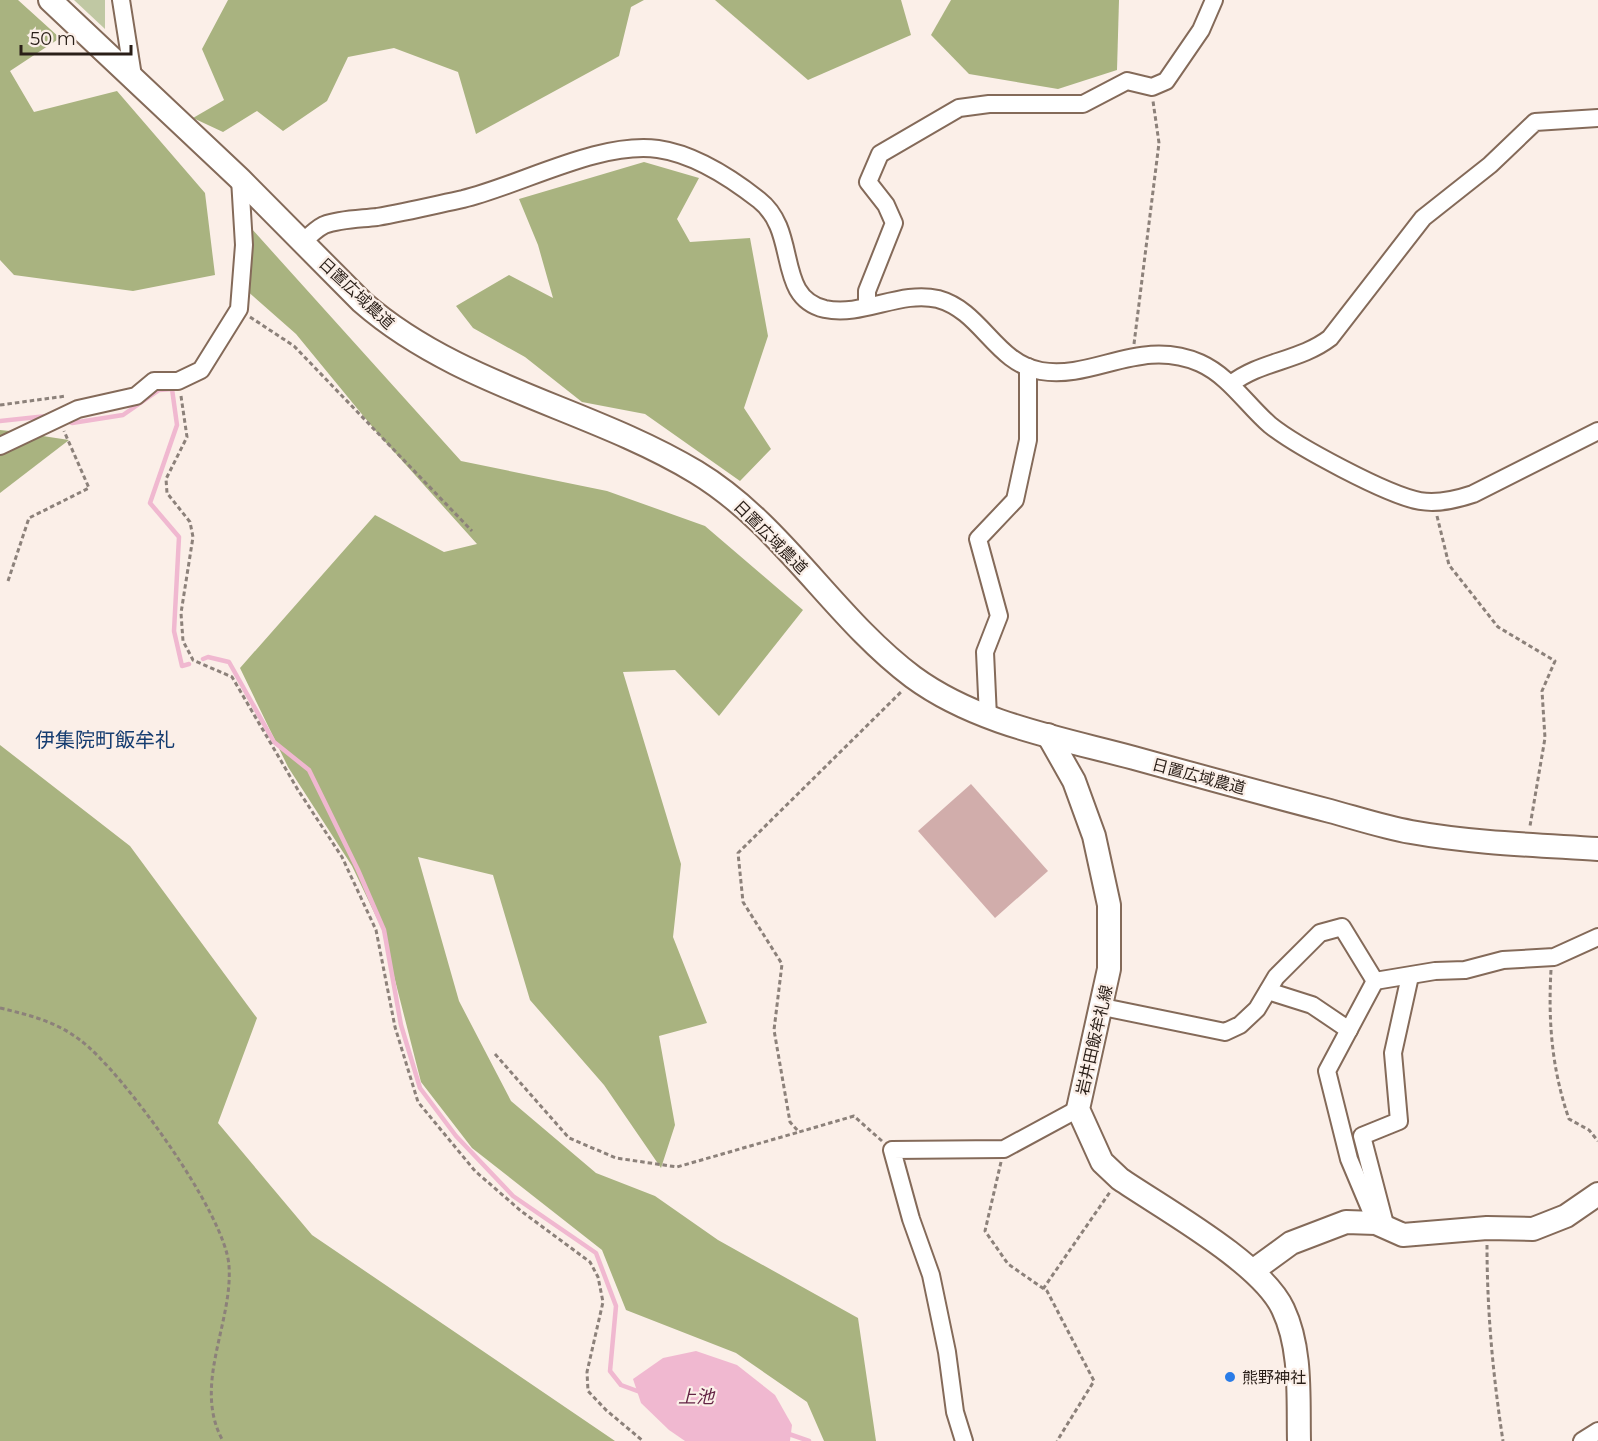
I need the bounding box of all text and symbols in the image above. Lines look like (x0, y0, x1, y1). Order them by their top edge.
scale bar (21, 18, 130, 56)
text: 50 m (30, 28, 76, 50)
street label: 日置広域農道 (315, 254, 398, 333)
street label: 日置広域農道 (730, 497, 811, 578)
district label: 伊集院町飯牟礼 (35, 728, 175, 752)
street label: 日置広域農道 (1150, 755, 1248, 798)
street label: 岩井田飯牟礼線 (1073, 983, 1116, 1097)
place label: 熊野神社 (1242, 1368, 1306, 1387)
marker: 熊野神社 (1223, 1370, 1237, 1384)
water label: 上池 (678, 1386, 716, 1408)

